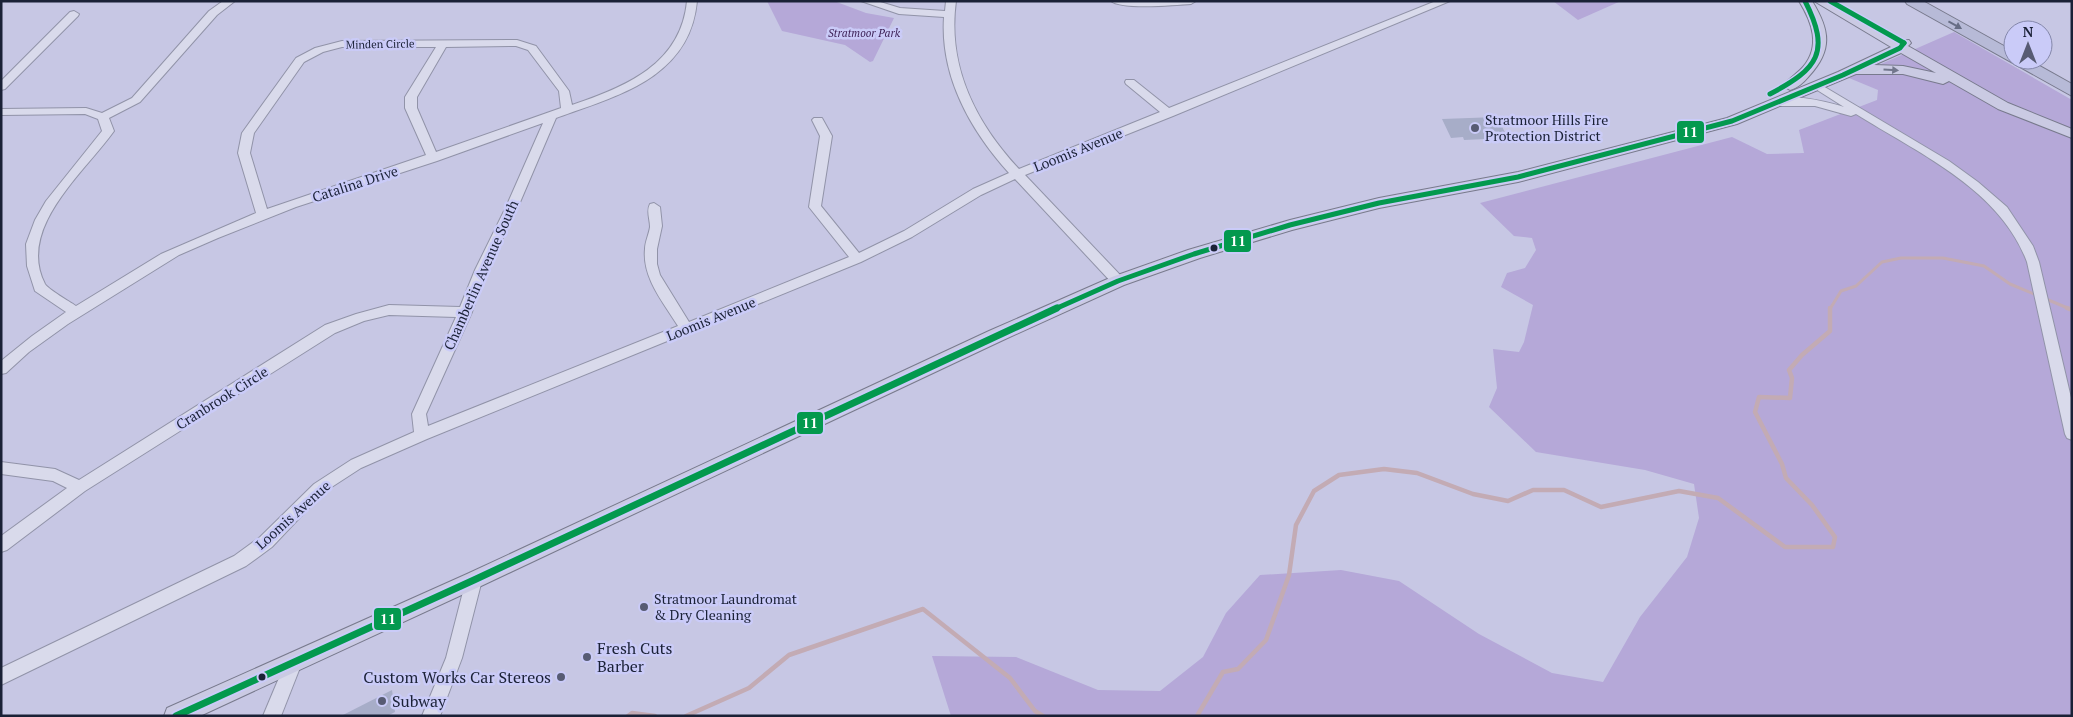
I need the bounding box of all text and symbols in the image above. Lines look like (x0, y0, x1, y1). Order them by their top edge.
one-way arrow (1948, 20, 1961, 29)
north arrow (2003, 20, 2053, 70)
text: N (2023, 22, 2034, 41)
park label: Stratmoor Park (828, 26, 901, 40)
street label: Minden Circle (345, 36, 415, 52)
one-way arrow (1884, 66, 1900, 74)
place label: Stratmoor Hills Fire Protection District (1485, 110, 1608, 145)
line badge: 11 (1676, 120, 1705, 144)
marker: Stratmoor Hills Fire Protection District (1469, 122, 1481, 134)
text: 11 (1682, 122, 1698, 141)
street label: Loomis Avenue (1030, 123, 1125, 176)
street label: Catalina Drive (310, 161, 400, 206)
street label: Chamberlin Avenue South (439, 197, 522, 353)
line badge: 11 (1223, 229, 1252, 253)
text: 11 (1230, 231, 1246, 250)
unlabelled marker (1209, 243, 1219, 253)
street label: Loomis Avenue (663, 292, 758, 345)
street label: Cranbrook Circle (172, 362, 271, 434)
line badge: 11 (796, 411, 824, 435)
text: 11 (802, 413, 818, 432)
street label: Loomis Avenue (251, 476, 334, 553)
place label: Stratmoor Laundromat & Dry Cleaning (654, 589, 798, 624)
marker: Stratmoor Laundromat & Dry Cleaning (638, 601, 650, 613)
line badge: 11 (373, 607, 402, 631)
text: 11 (380, 609, 396, 628)
place label: Fresh Cuts Barber (597, 637, 673, 677)
marker: Fresh Cuts Barber (581, 651, 593, 663)
place label: Custom Works Car Stereos (363, 666, 551, 688)
marker: Custom Works Car Stereos (555, 671, 567, 683)
unlabelled marker (257, 672, 267, 682)
place label: Subway (392, 690, 447, 712)
marker: Subway (376, 695, 388, 707)

